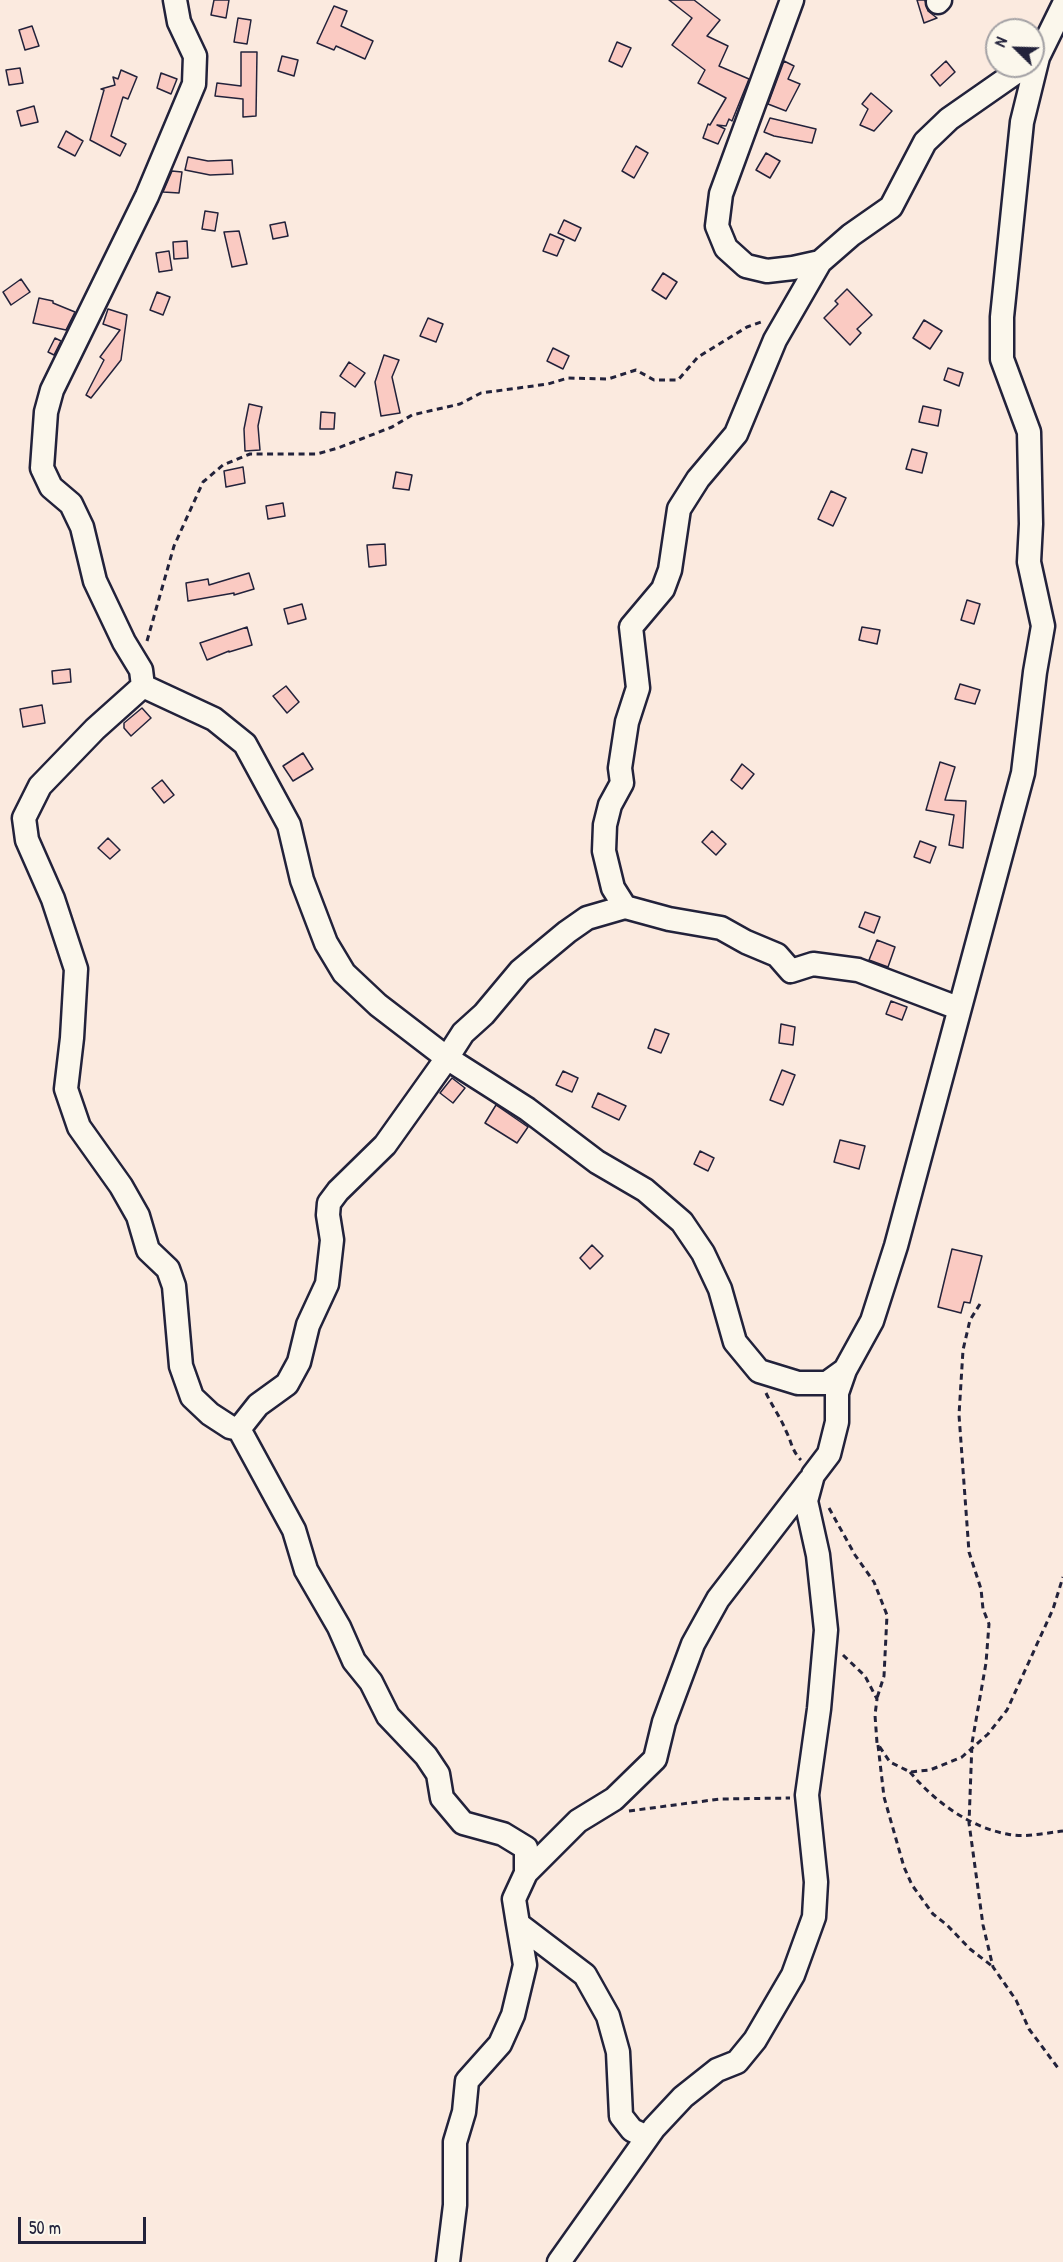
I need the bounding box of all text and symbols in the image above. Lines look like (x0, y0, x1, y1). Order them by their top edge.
north arrow (985, 18, 1045, 78)
text: N (988, 34, 1012, 50)
scale bar (21, 2205, 148, 2243)
text: 50 m (29, 2215, 61, 2240)

